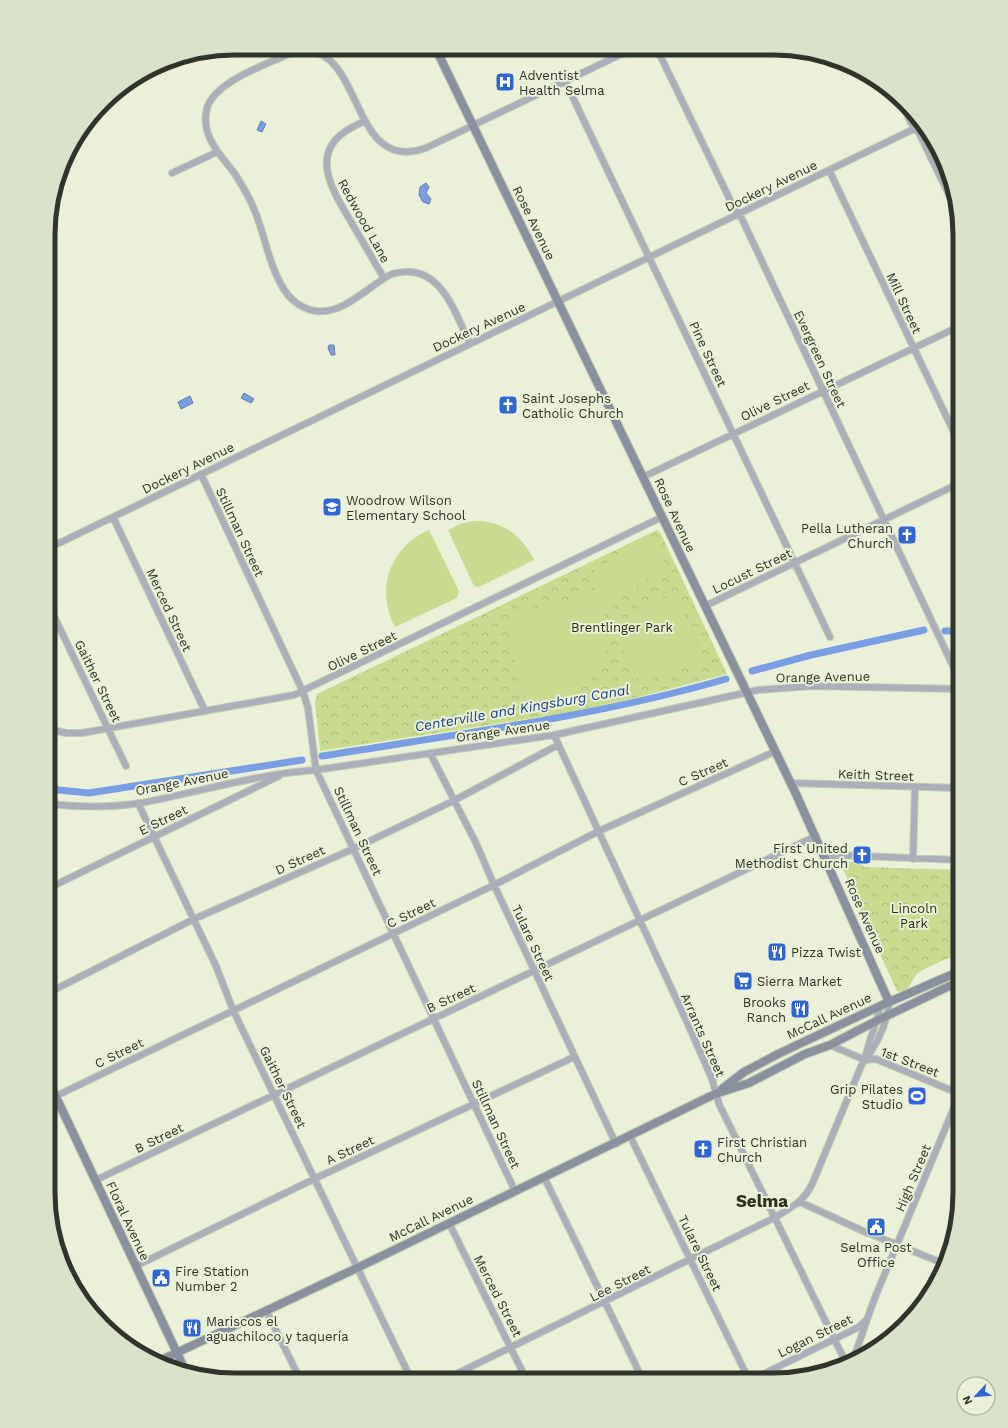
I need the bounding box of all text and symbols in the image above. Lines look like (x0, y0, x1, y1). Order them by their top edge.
place label: Adventist Health Selma (519, 68, 605, 98)
hospital icon: Adventist Health Selma (494, 71, 516, 93)
street label: Dockery Avenue (722, 157, 820, 215)
street label: Redwood Lane (335, 176, 393, 266)
street label: Rose Avenue (510, 184, 558, 262)
street label: Mill Street (883, 270, 925, 336)
street label: Dockery Avenue (430, 299, 528, 355)
street label: Evergreen Street (791, 308, 849, 411)
street label: Pine Street (686, 319, 730, 390)
street label: Olive Street (738, 378, 812, 424)
place label: Saint Josephs Catholic Church (522, 391, 624, 421)
church icon: Saint Josephs Catholic Church (497, 394, 519, 416)
street label: Dockery Avenue (139, 439, 237, 497)
street label: Rose Avenue (651, 475, 699, 555)
street label: Stillman Street (213, 485, 267, 579)
place label: Woodrow Wilson Elementary School (346, 493, 466, 523)
school or university icon: Woodrow Wilson Elementary School (321, 496, 343, 518)
place label: Pella Lutheran Church (801, 521, 893, 551)
church icon: Pella Lutheran Church (896, 524, 918, 546)
street label: Locust Street (710, 545, 795, 597)
street label: Merced Street (143, 566, 195, 654)
park label: Brentlinger Park (571, 620, 674, 635)
street label: Olive Street (325, 628, 399, 674)
street label: Gaither Street (72, 637, 125, 725)
street label: Orange Avenue (776, 669, 870, 685)
water label: Centerville and Kingsburg Canal (413, 681, 631, 735)
street label: Orange Avenue (455, 717, 551, 745)
street label: C Street (676, 754, 731, 790)
street label: Orange Avenue (134, 766, 230, 798)
street label: Keith Street (838, 766, 915, 784)
street label: Stillman Street (331, 784, 385, 878)
street label: E Street (136, 802, 190, 838)
place label: First United Methodist Church (735, 841, 848, 871)
street label: D Street (273, 842, 328, 878)
church icon: First United Methodist Church (851, 844, 873, 866)
street label: Rose Avenue (842, 876, 888, 956)
street label: C Street (384, 895, 438, 931)
park label: Lincoln Park (891, 901, 937, 931)
street label: Tulare Street (509, 902, 557, 984)
restaurant icon: Pizza Twist (766, 941, 788, 963)
place label: Pizza Twist (791, 945, 862, 960)
supermarket icon: Sierra Market (732, 970, 754, 992)
place label: Sierra Market (757, 974, 842, 989)
street label: B Street (424, 980, 478, 1016)
street label: McCall Avenue (784, 990, 874, 1042)
street label: Arrants Street (678, 991, 728, 1080)
place label: Brooks Ranch (743, 995, 786, 1025)
restaurant icon: Brooks Ranch (789, 998, 811, 1020)
street label: C Street (92, 1035, 146, 1071)
street label: Gaither Street (257, 1043, 310, 1131)
street label: 1st Street (879, 1044, 942, 1080)
street label: Stillman Street (469, 1077, 523, 1171)
place label: Grip Pilates Studio (830, 1082, 903, 1112)
sports icon: Grip Pilates Studio (906, 1085, 928, 1107)
street label: B Street (132, 1120, 186, 1156)
street label: A Street (323, 1132, 377, 1168)
place label: First Christian Church (717, 1135, 807, 1165)
church icon: First Christian Church (692, 1138, 714, 1160)
street label: High Street (892, 1142, 934, 1214)
street label: Floral Avenue (103, 1179, 153, 1263)
street label: McCall Avenue (386, 1191, 476, 1245)
district label: Selma (736, 1191, 788, 1211)
street label: Tulare Street (675, 1213, 725, 1294)
public building icon: Selma Post Office (865, 1216, 887, 1238)
place label: Selma Post Office (840, 1240, 912, 1270)
street label: Merced Street (471, 1252, 525, 1340)
street label: Lee Street (587, 1261, 653, 1305)
place label: Fire Station Number 2 (175, 1264, 249, 1294)
public building icon: Fire Station Number 2 (150, 1267, 172, 1289)
street label: Logan Street (775, 1311, 855, 1361)
place label: Mariscos el aguachiloco y taquería (206, 1314, 349, 1344)
restaurant icon: Mariscos el aguachiloco y taquería (181, 1317, 203, 1339)
north arrow (956, 1376, 996, 1416)
text: N (960, 1394, 975, 1407)

